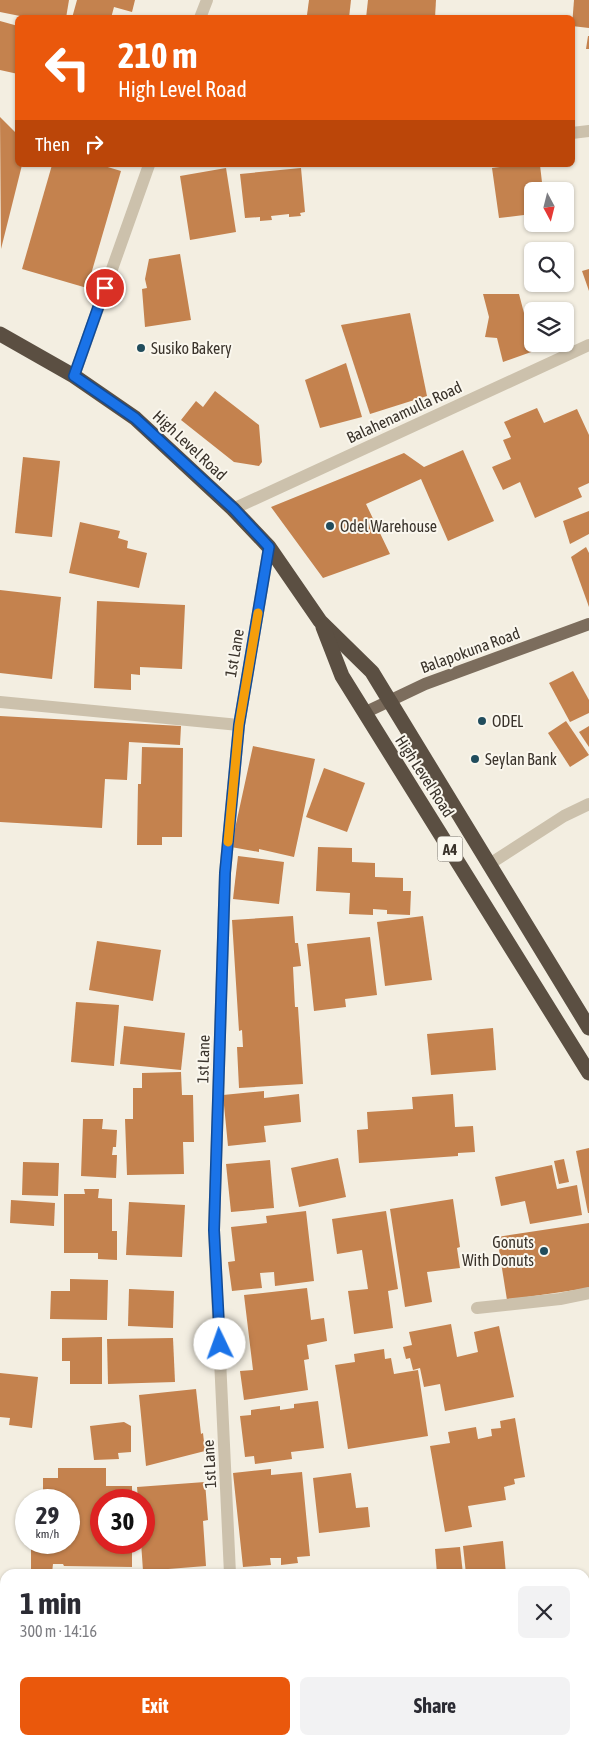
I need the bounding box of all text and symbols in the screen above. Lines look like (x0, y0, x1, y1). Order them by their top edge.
icon: left (35, 35, 100, 100)
text: 210 m (118, 35, 197, 75)
text: High Level Road (118, 76, 247, 102)
icon: right (80, 130, 108, 158)
text: Then (35, 133, 70, 155)
north arrow (524, 182, 574, 232)
map controls (524, 182, 574, 352)
button: search (524, 242, 574, 292)
pin (84, 267, 126, 309)
icon: arrive (91, 274, 119, 302)
button: layers (524, 302, 574, 352)
place label: Susiko Bakery (151, 339, 232, 358)
marker: Susiko Bakery (135, 342, 147, 354)
street label: Balahenamulla Road (344, 377, 464, 447)
street label: High Level Road (149, 406, 230, 484)
place label: Odel Warehouse (340, 517, 437, 535)
marker: Odel Warehouse (324, 520, 336, 532)
street label: Balapokuna Road (418, 624, 523, 677)
street label: 1st Lane (221, 627, 247, 679)
place label: ODEL (492, 712, 524, 730)
marker: ODEL (476, 715, 488, 727)
street label: High Level Road (391, 732, 458, 821)
place label: Seylan Bank (485, 750, 557, 769)
marker: Seylan Bank (469, 753, 481, 765)
road number: A4 (438, 836, 462, 862)
street label: 1st Lane (193, 1034, 213, 1084)
place label: Gonuts With Donuts (462, 1233, 534, 1269)
marker: Gonuts With Donuts (538, 1245, 550, 1257)
position arrow (193, 1317, 245, 1369)
street label: 1st Lane (199, 1439, 219, 1489)
speed limit sign: 30 (90, 1489, 155, 1554)
text: 29 (36, 1501, 59, 1529)
text: km/h (36, 1527, 59, 1541)
text: 1 min (20, 1586, 81, 1620)
button: close (518, 1586, 570, 1638)
text: 300 m · 14:16 (20, 1622, 97, 1640)
button: Exit (20, 1677, 290, 1735)
button: Share (300, 1677, 570, 1735)

